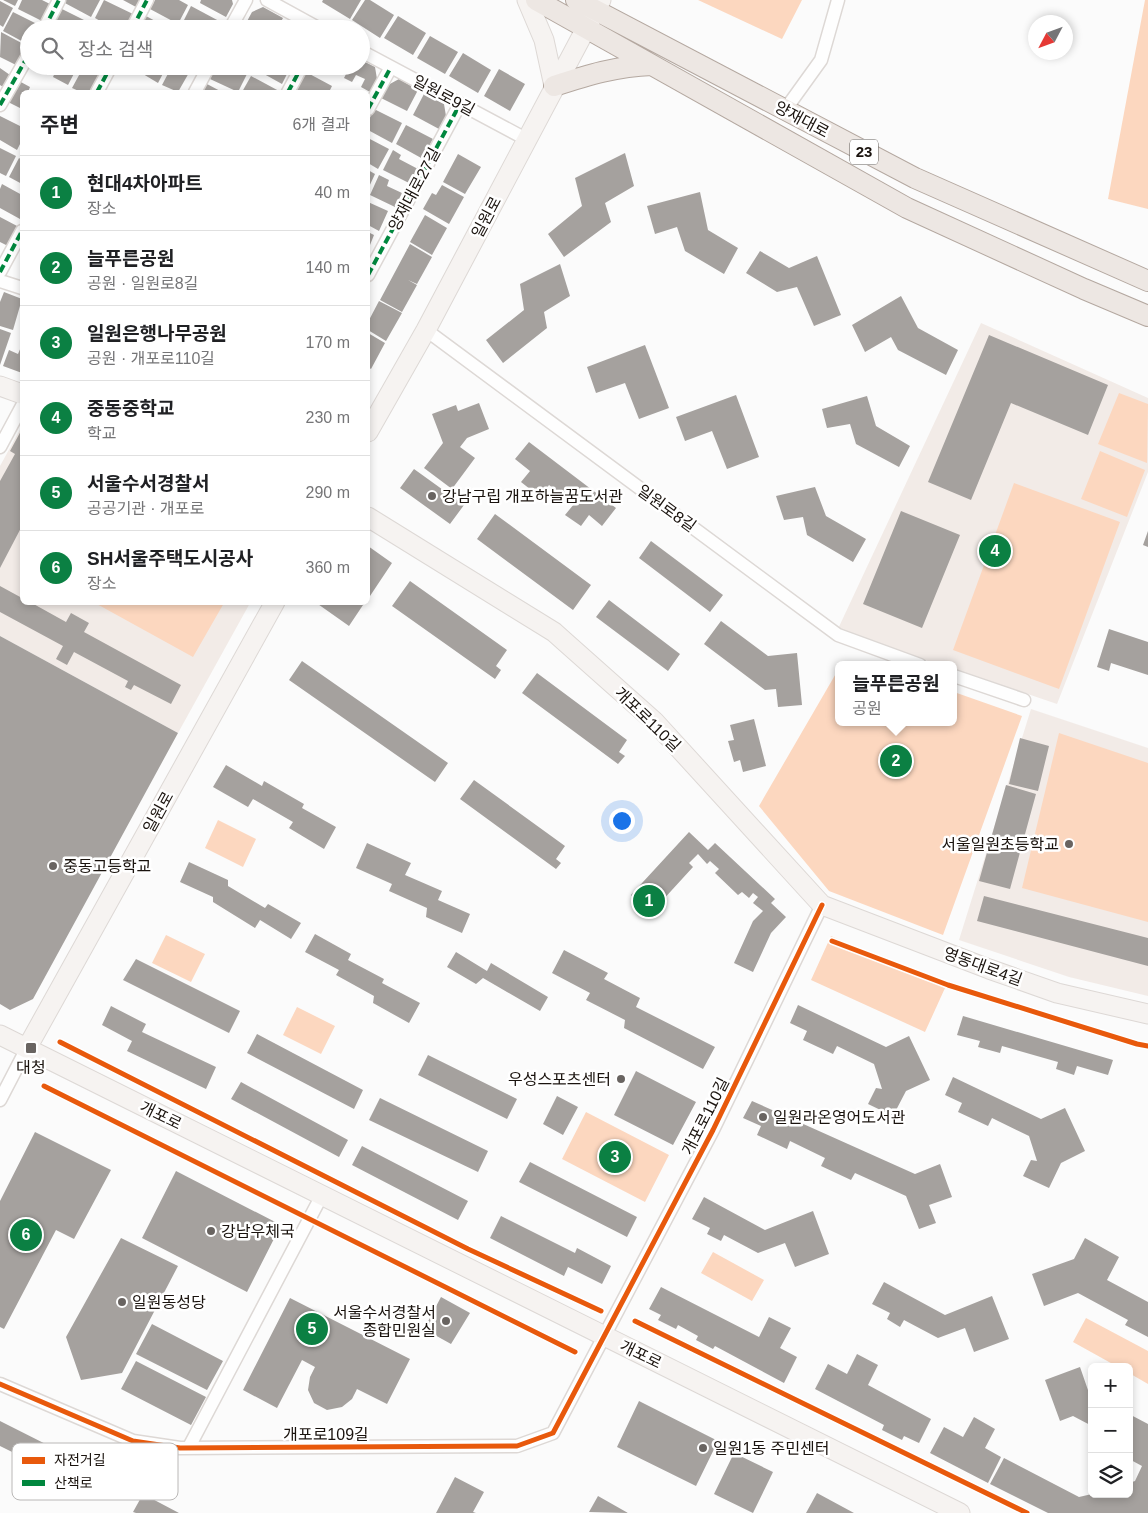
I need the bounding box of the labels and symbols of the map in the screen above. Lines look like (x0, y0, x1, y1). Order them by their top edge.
north arrow (1028, 15, 1073, 60)
street label: 일원로9길 (410, 72, 478, 119)
street label: 양재대로 (772, 98, 832, 141)
road number: 23 (850, 140, 878, 164)
street label: 양재대로27길 (385, 145, 443, 234)
street label: 일원로 (469, 194, 504, 241)
street label: 일원로8길 (634, 482, 699, 535)
place label: 강남구립 개포하늘꿈도서관 (442, 488, 623, 505)
marker: 강남구립 개포하늘꿈도서관 (426, 490, 438, 502)
pin: 4 (979, 532, 1011, 570)
street label: 개포로110길 (611, 684, 684, 755)
pin: 2 (880, 742, 912, 780)
street label: 일원로 (140, 789, 177, 836)
your location (609, 808, 635, 834)
place label: 서울일원초등학교 (941, 836, 1059, 853)
marker: 서울일원초등학교 (1063, 838, 1075, 850)
place label: 중동고등학교 (63, 858, 151, 875)
marker: 중동고등학교 (47, 860, 59, 872)
pin: 1 (633, 882, 665, 920)
street label: 영동대로4길 (941, 944, 1024, 989)
marker: 대청 (24, 1041, 38, 1055)
place label: 대청 (16, 1059, 46, 1076)
place label: 우성스포츠센터 (508, 1071, 611, 1088)
marker: 우성스포츠센터 (615, 1073, 627, 1085)
street label: 개포로110길 (679, 1075, 732, 1158)
street label: 개포로 (137, 1098, 185, 1133)
place label: 일원라온영어도서관 (773, 1109, 906, 1126)
marker: 일원라온영어도서관 (757, 1111, 769, 1123)
pin: 3 (599, 1138, 631, 1176)
pin: 6 (10, 1216, 42, 1254)
place label: 강남우체국 (221, 1223, 295, 1240)
marker: 강남우체국 (205, 1225, 217, 1237)
place label: 일원동성당 (132, 1294, 206, 1311)
marker: 일원동성당 (116, 1296, 128, 1308)
place label: 서울수서경찰서 종합민원실 (333, 1304, 436, 1339)
pin: 5 (296, 1310, 328, 1348)
marker: 서울수서경찰서 종합민원실 (440, 1315, 452, 1327)
street label: 개포로 (617, 1337, 665, 1372)
street label: 개포로109길 (283, 1426, 369, 1443)
place label: 일원1동 주민센터 (713, 1440, 829, 1457)
marker: 일원1동 주민센터 (697, 1442, 709, 1454)
legend (12, 1443, 178, 1500)
text: 자전거길 (54, 1452, 106, 1468)
text: 산책로 (54, 1475, 93, 1491)

